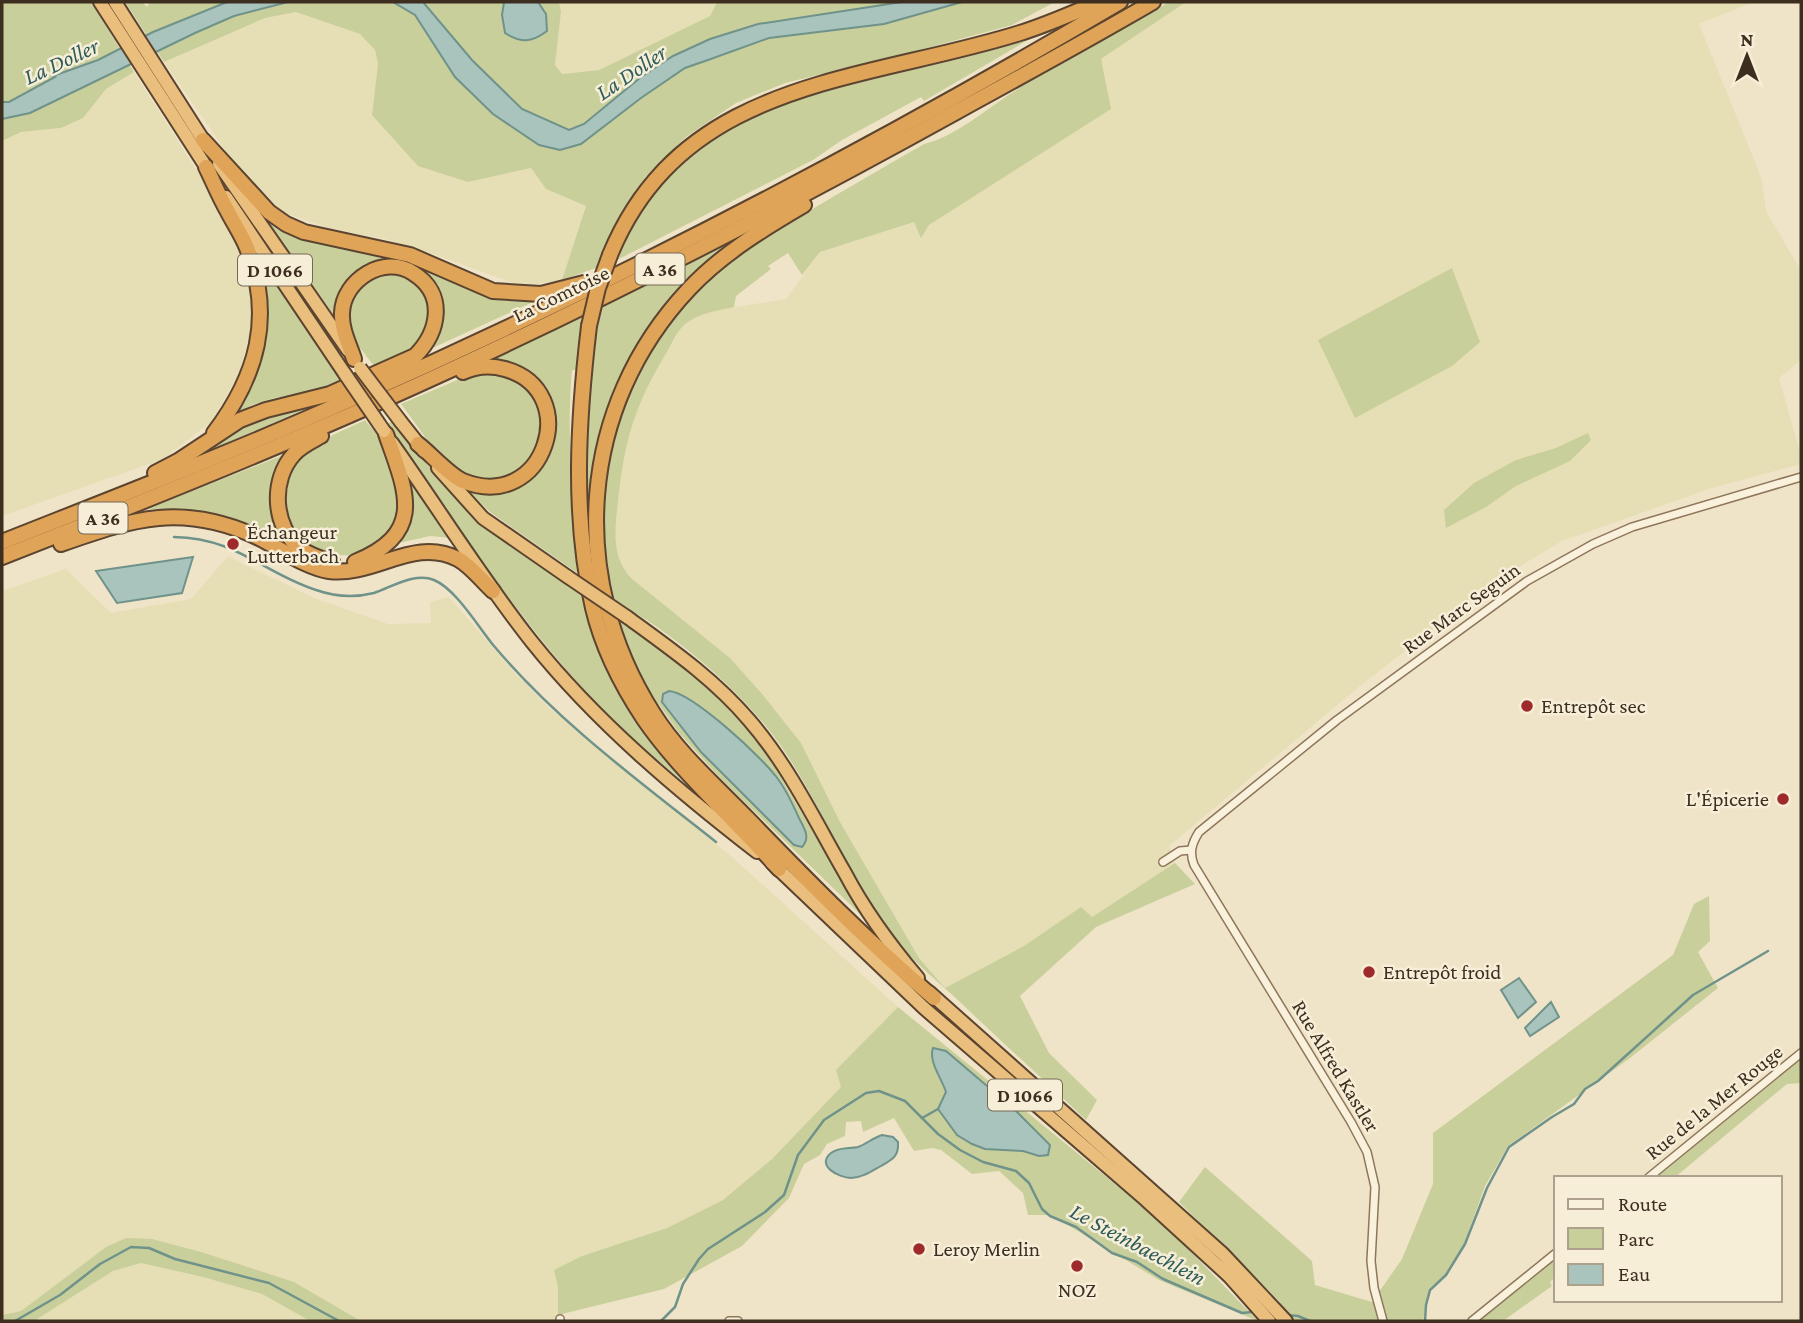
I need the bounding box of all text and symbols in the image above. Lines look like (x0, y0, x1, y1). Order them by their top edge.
north arrow (1712, 21, 1782, 91)
text: N (1741, 29, 1754, 50)
water label: La Doller (19, 32, 104, 90)
water label: La Doller (591, 38, 672, 105)
road number: D 1066 (238, 254, 312, 286)
road number: A 36 (636, 254, 684, 284)
street label: La Comtoise (509, 260, 613, 328)
road number: A 36 (78, 503, 128, 534)
place label: Échangeur Lutterbach (247, 520, 339, 568)
marker: Échangeur Lutterbach (225, 536, 241, 552)
street label: Rue Marc Seguin (1397, 557, 1525, 659)
place label: Entrepôt sec (1541, 694, 1646, 718)
marker: Entrepôt sec (1519, 698, 1535, 714)
place label: L'Épicerie (1686, 787, 1769, 811)
marker: L'Épicerie (1775, 791, 1791, 807)
place label: Entrepôt froid (1383, 960, 1501, 984)
marker: Entrepôt froid (1361, 964, 1377, 980)
street label: Rue Alfred Kastler (1287, 996, 1385, 1137)
street label: Rue de la Mer Rouge (1641, 1039, 1787, 1165)
road number: D 1066 (988, 1079, 1062, 1110)
legend (1554, 1176, 1782, 1302)
text: Route (1618, 1192, 1667, 1216)
water label: Le Steinbaechlein (1066, 1197, 1210, 1291)
text: Parc (1618, 1227, 1654, 1251)
place label: Leroy Merlin (933, 1237, 1040, 1261)
marker: Leroy Merlin (911, 1241, 927, 1257)
marker: NOZ (1069, 1258, 1085, 1274)
text: Eau (1618, 1262, 1650, 1286)
place label: NOZ (1058, 1278, 1096, 1302)

